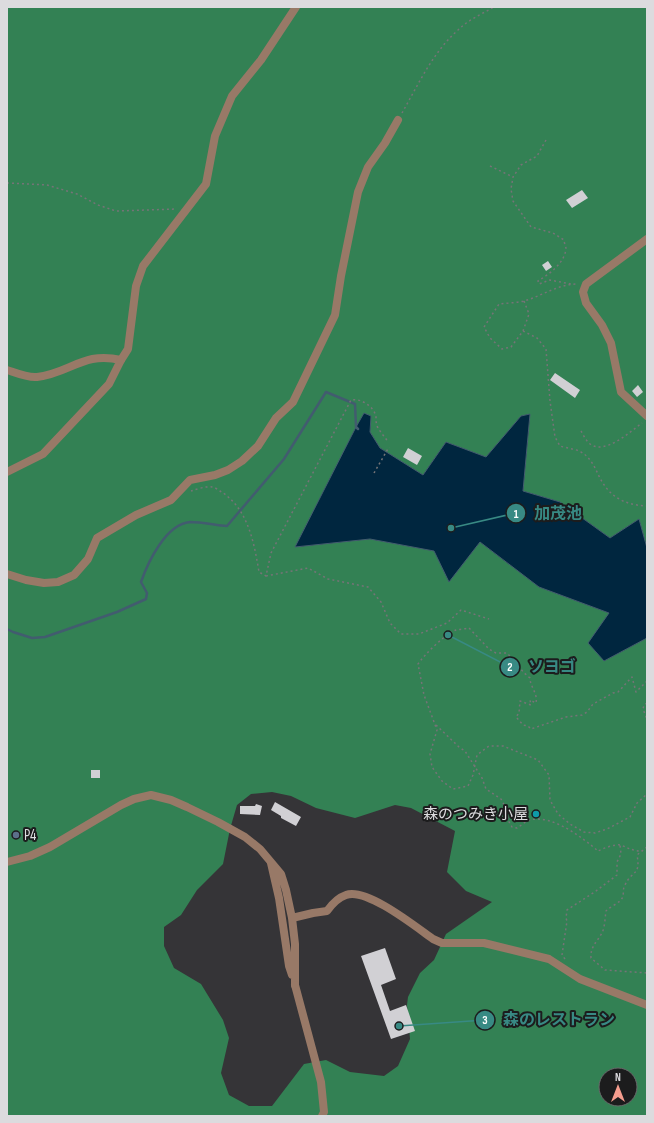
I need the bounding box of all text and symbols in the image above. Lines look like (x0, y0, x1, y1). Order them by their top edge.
callout: 加茂池 (506, 499, 590, 527)
text: 加茂池 (534, 505, 582, 524)
text: 1 (514, 507, 519, 522)
callout: ソヨゴ (500, 653, 584, 681)
text: ソヨゴ (528, 657, 576, 677)
text: 2 (507, 660, 513, 675)
place label: 森のつみき小屋 (423, 805, 528, 824)
marker: 森のつみき小屋 (531, 809, 541, 819)
place label: P4 (24, 826, 36, 845)
marker: P4 (11, 830, 21, 840)
callout: 森のレストラン (475, 1006, 623, 1034)
text: 森のレストラン (503, 1011, 615, 1030)
text: 3 (482, 1013, 488, 1028)
north arrow (598, 1067, 638, 1107)
text: N (615, 1071, 621, 1084)

